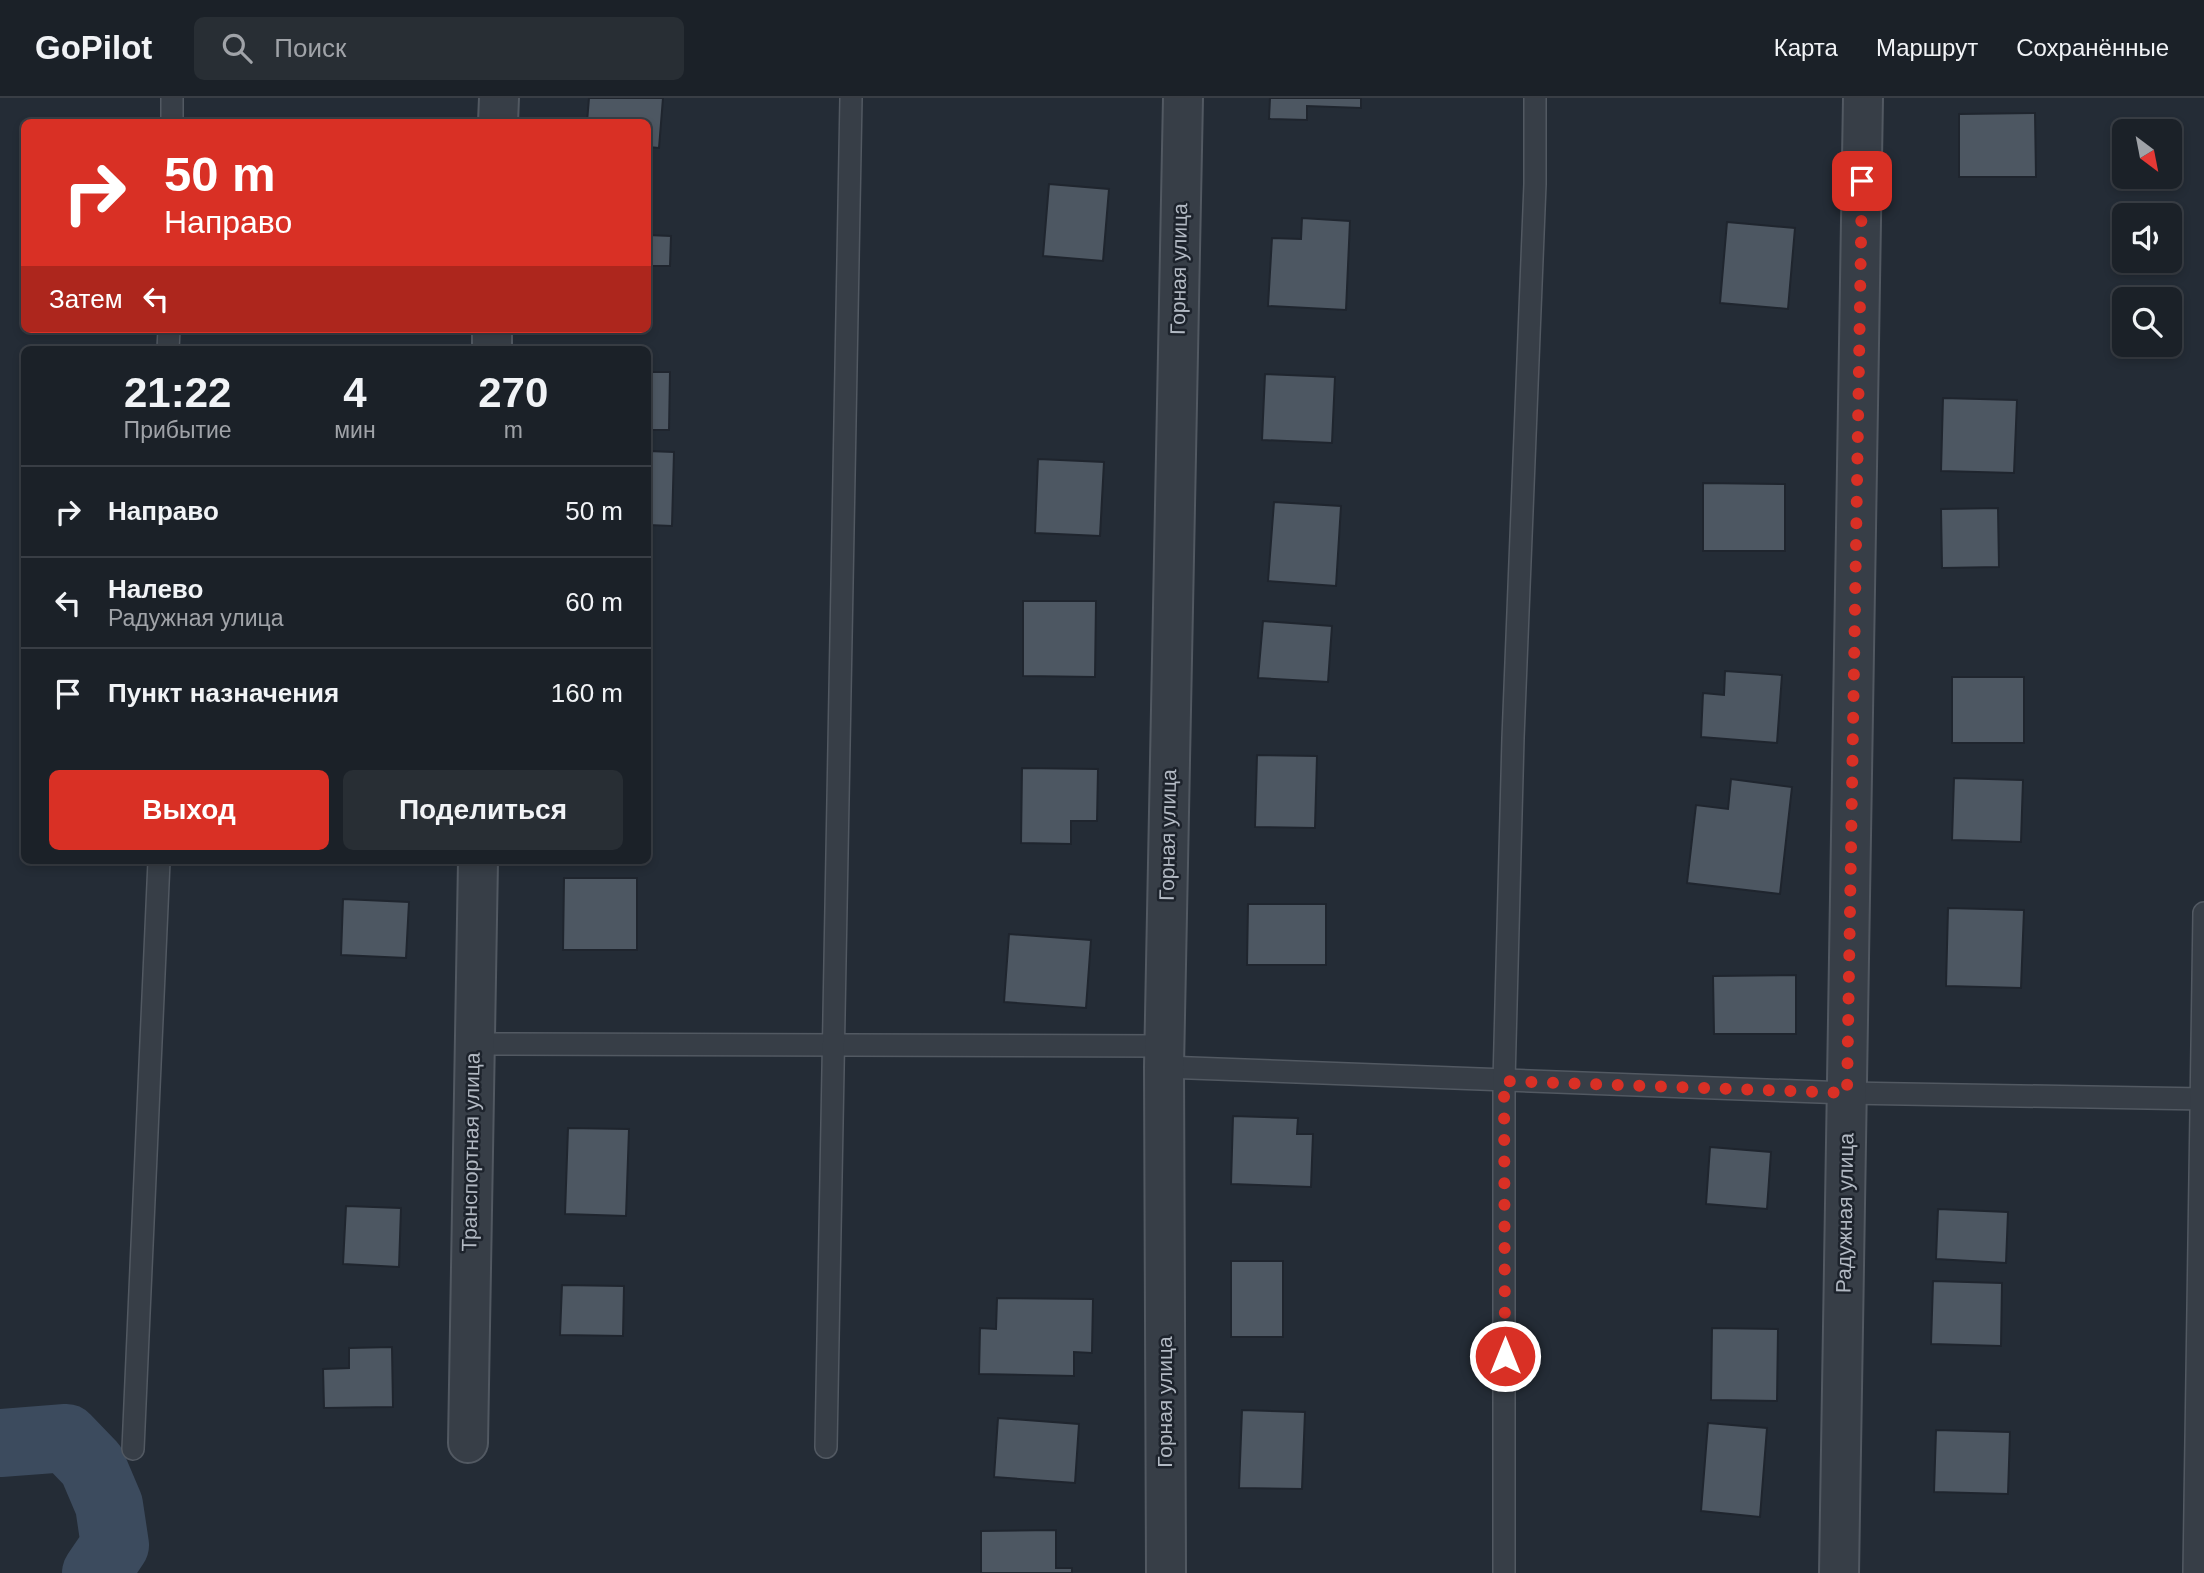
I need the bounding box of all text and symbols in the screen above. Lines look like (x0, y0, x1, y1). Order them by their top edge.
search box (194, 17, 684, 80)
text: GoPilot (35, 29, 152, 66)
icon: search (218, 29, 256, 67)
text: Поиск (274, 33, 346, 63)
text: Карта (1774, 34, 1838, 61)
text: Маршрут (1876, 34, 1978, 61)
text: Сохранённые (2016, 34, 2169, 61)
north arrow (2112, 119, 2182, 189)
map controls (2112, 119, 2182, 357)
icon: right (49, 147, 140, 238)
text: 50 m (164, 147, 276, 201)
pin (1832, 151, 1892, 211)
icon: arrive (1843, 162, 1881, 200)
street label: Горная улица (1166, 203, 1191, 335)
button: sound (2112, 203, 2182, 273)
text: Направо (164, 204, 292, 240)
icon: left (137, 280, 175, 318)
text: Затем (49, 284, 123, 314)
button: search (2112, 287, 2182, 357)
text: 21:22 (124, 369, 231, 416)
text: 4 (343, 369, 367, 416)
text: 270 (478, 369, 548, 416)
text: Прибытие (124, 417, 232, 443)
text: мин (334, 417, 376, 443)
text: m (504, 417, 523, 443)
icon: right (49, 493, 87, 531)
text: Направо (108, 496, 219, 526)
text: 50 m (565, 496, 623, 526)
text: Налево (108, 574, 203, 604)
icon: left (49, 584, 87, 622)
text: 60 m (565, 587, 623, 617)
text: Радужная улица (108, 605, 284, 631)
icon: arrive (49, 675, 87, 713)
text: Пункт назначения (108, 678, 339, 708)
text: 160 m (551, 678, 623, 708)
street label: Горная улица (1155, 769, 1180, 901)
button: Выход (49, 770, 329, 850)
button: Поделиться (343, 770, 623, 850)
street label: Транспортная улица (457, 1052, 484, 1252)
street label: Радужная улица (1832, 1132, 1857, 1293)
position arrow (1468, 1319, 1542, 1393)
street label: Горная улица (1153, 1336, 1176, 1468)

